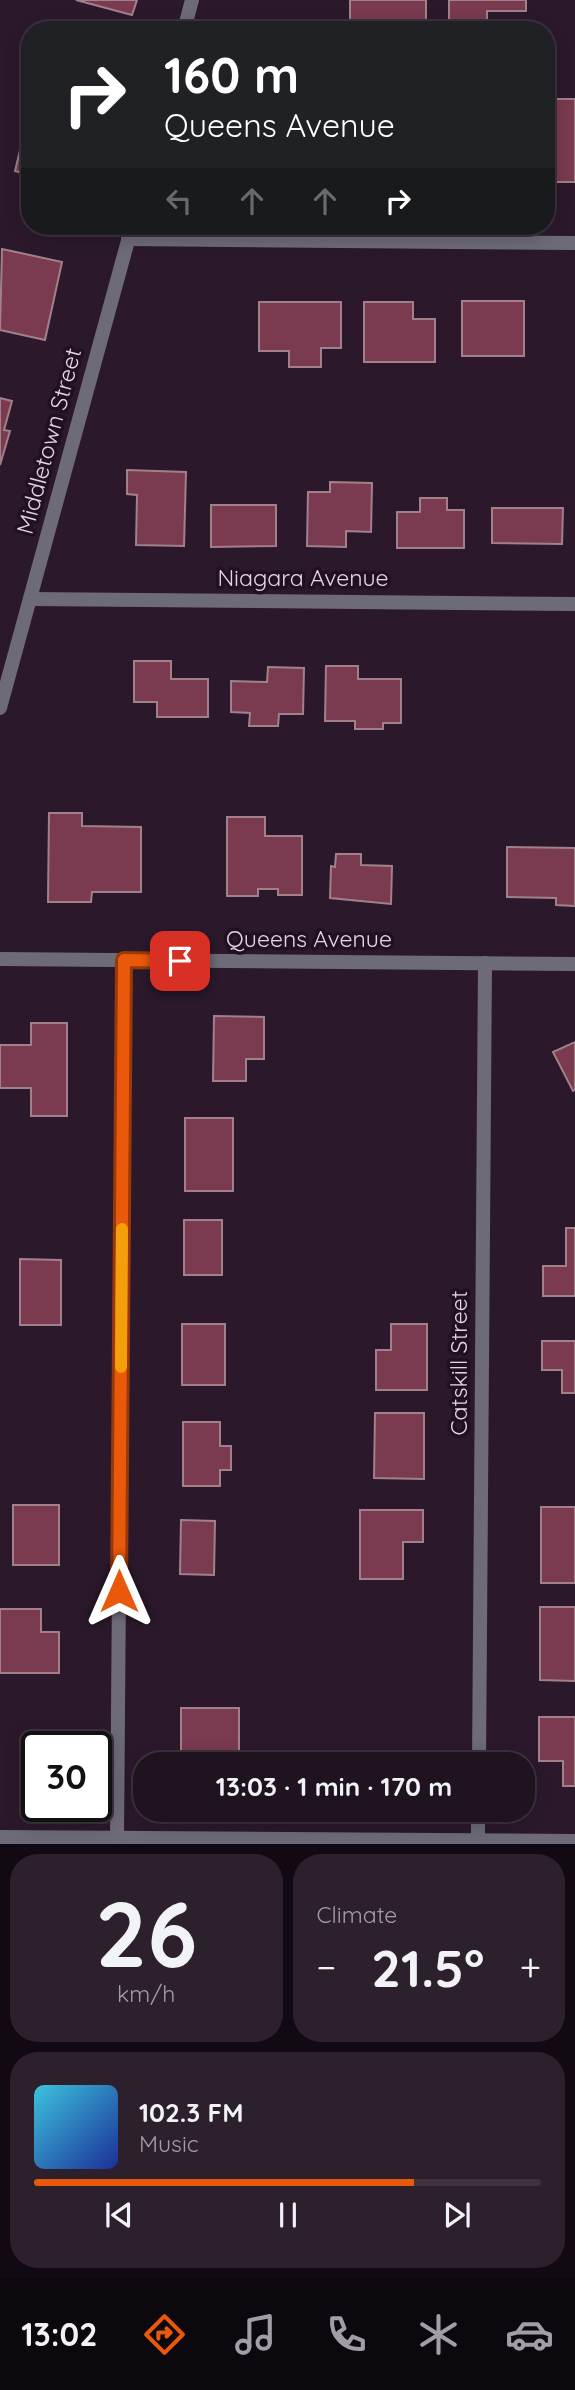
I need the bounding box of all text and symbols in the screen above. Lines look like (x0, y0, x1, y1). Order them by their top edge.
text: 160 m (164, 44, 299, 105)
icon: right (49, 49, 140, 140)
text: Queens Avenue (164, 105, 395, 145)
icon: left (160, 182, 198, 220)
icon: ahead (233, 182, 271, 220)
icon: ahead (306, 182, 344, 220)
icon: right (379, 182, 417, 220)
street label: Middletown Street (10, 345, 87, 537)
street label: Niagara Avenue (217, 563, 389, 592)
street label: Queens Avenue (226, 924, 392, 953)
pin (150, 931, 210, 991)
icon: arrive (161, 942, 199, 980)
street label: Catskill Street (444, 1290, 473, 1435)
position arrow (82, 1554, 156, 1628)
speed limit sign: 30 (21, 1731, 112, 1822)
text: 13:03 · 1 min · 170 m (216, 1770, 452, 1803)
text: 26 (95, 1876, 197, 1990)
text: Climate (317, 1900, 397, 1929)
text: 21.5° (371, 1935, 484, 2000)
text: − (317, 1943, 336, 1991)
text: + (520, 1943, 541, 1991)
text: km/h (117, 1979, 175, 2008)
text: 102.3 FM (139, 2096, 244, 2129)
text: Music (139, 2129, 199, 2158)
icon: previous (100, 2196, 138, 2234)
icon: pause (269, 2196, 307, 2234)
icon: next (438, 2196, 476, 2234)
icon: directions (140, 2310, 189, 2359)
icon: music (231, 2310, 280, 2359)
icon: phone (322, 2310, 371, 2359)
icon: climate (414, 2310, 463, 2359)
icon: car (505, 2310, 554, 2359)
text: 13:02 (21, 2314, 97, 2354)

